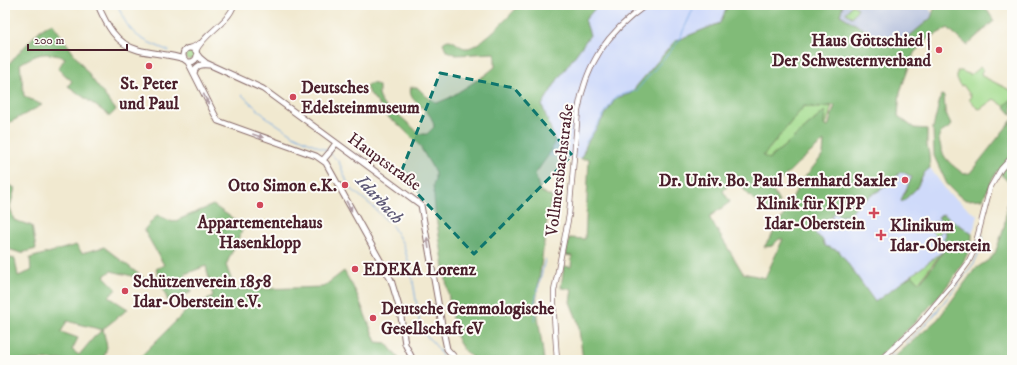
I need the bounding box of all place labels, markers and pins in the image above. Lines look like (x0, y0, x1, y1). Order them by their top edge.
place label: Haus Göttschied | Der Schwesternverband (772, 30, 932, 72)
marker: Haus Göttschied | Der Schwesternverband (934, 45, 944, 55)
marker: St. Peter und Paul (144, 61, 154, 71)
place label: St. Peter und Paul (119, 73, 180, 115)
place label: Deutsches Edelsteinmuseum (301, 77, 420, 119)
marker: Deutsches Edelsteinmuseum (288, 92, 298, 102)
place label: Dr. Univ. Bo. Paul Bernhard Saxler (659, 170, 898, 192)
place label: Otto Simon e.K. (228, 175, 337, 197)
marker: Dr. Univ. Bo. Paul Bernhard Saxler (900, 175, 910, 185)
marker: Otto Simon e.K. (340, 180, 350, 190)
place label: Klinik für KJPP Idar-Oberstein (756, 193, 865, 235)
marker: Appartementehaus Hasenklopp (255, 200, 265, 210)
marker: Klinik für KJPP Idar-Oberstein (868, 207, 880, 219)
place label: Appartementehaus Hasenklopp (197, 212, 323, 254)
place label: Klinikum Idar-Oberstein (890, 215, 991, 257)
marker: Klinikum Idar-Oberstein (875, 229, 887, 241)
place label: EDEKA Lorenz (363, 259, 477, 281)
marker: EDEKA Lorenz (350, 264, 360, 274)
place label: Schützenverein 1858 Idar-Oberstein e.V. (133, 271, 272, 313)
marker: Schützenverein 1858 Idar-Oberstein e.V. (120, 286, 130, 296)
place label: Deutsche Gemmologische Gesellschaft eV (381, 298, 554, 340)
marker: Deutsche Gemmologische Gesellschaft eV (368, 313, 378, 323)

